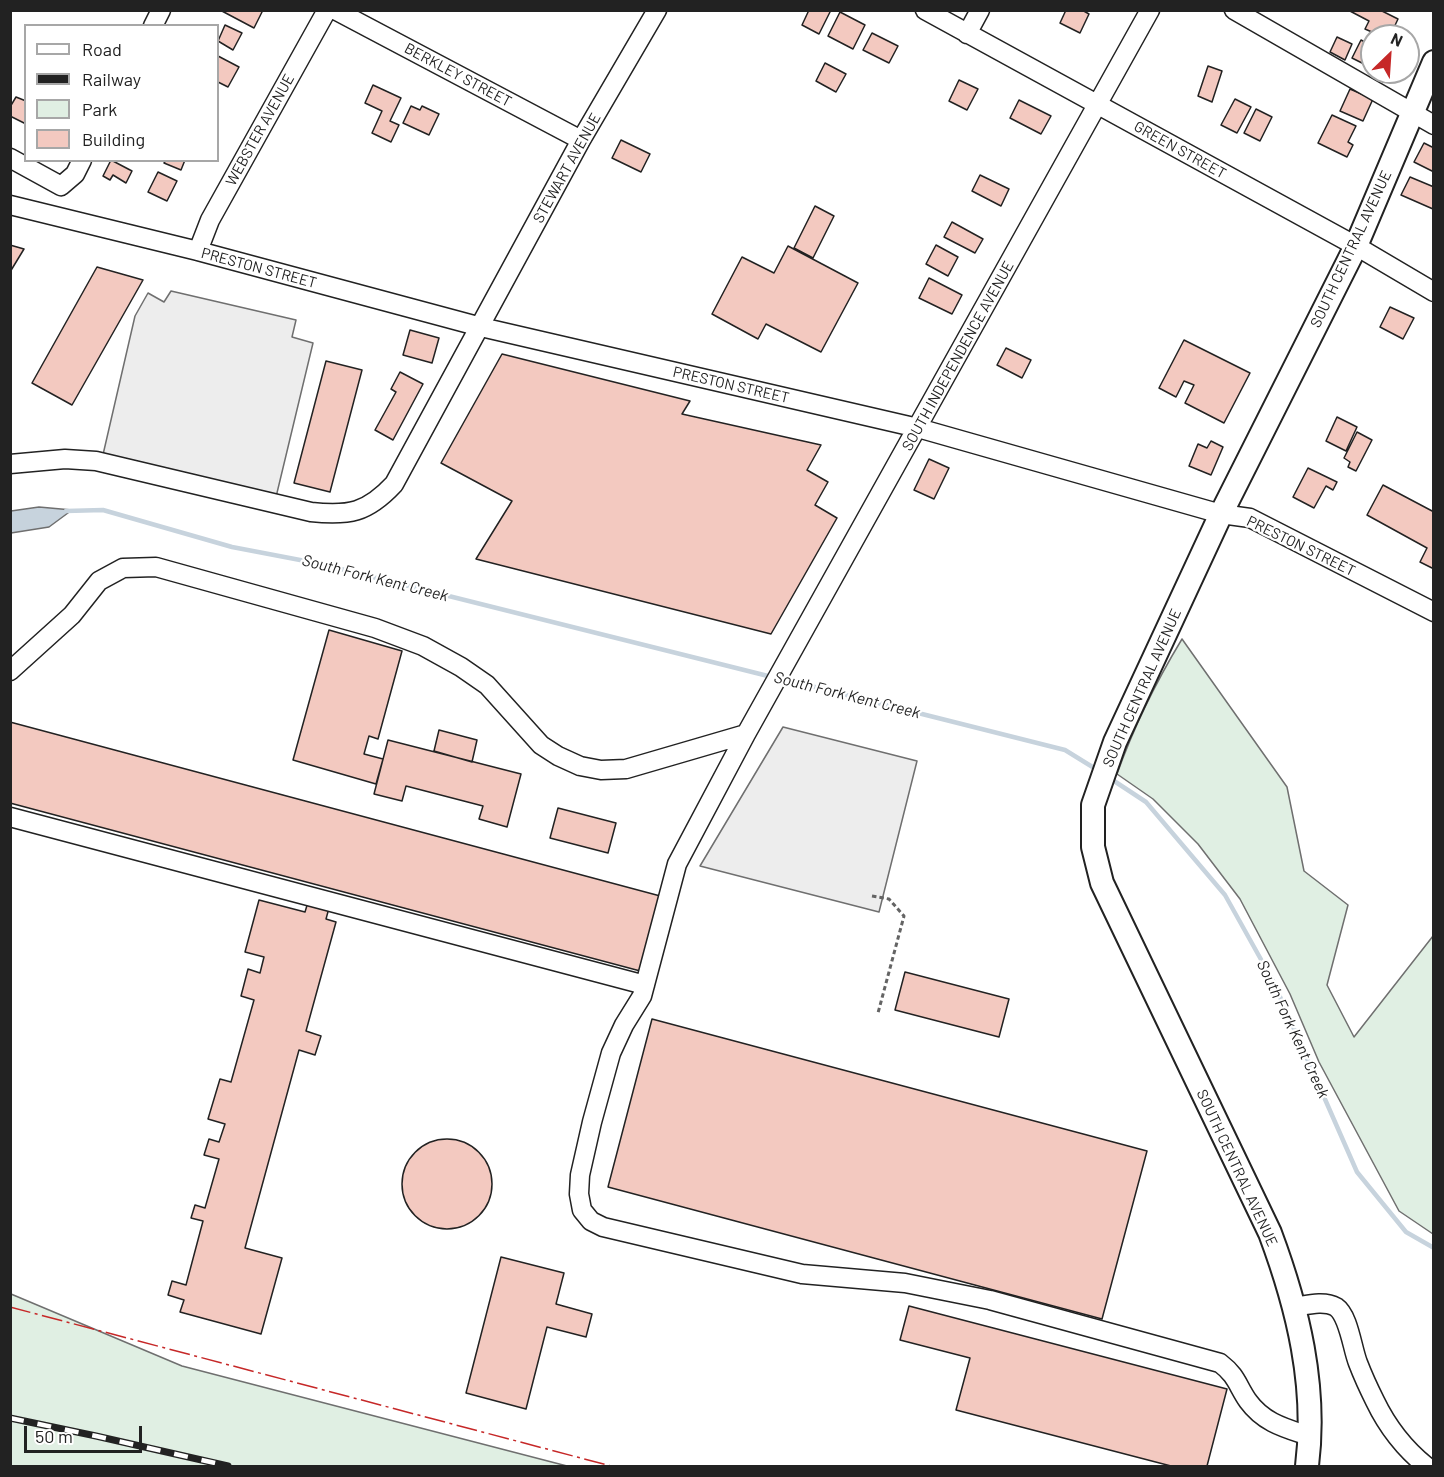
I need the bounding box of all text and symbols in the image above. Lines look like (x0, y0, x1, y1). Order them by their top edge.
legend (24, 24, 219, 162)
north arrow (1360, 24, 1420, 84)
text: N (1388, 28, 1406, 50)
text: Road (82, 38, 122, 60)
street label: BERKLEY STREET (401, 39, 515, 111)
text: Railway (82, 68, 141, 90)
street label: WEBSTER AVENUE (222, 71, 298, 189)
text: Park (82, 98, 117, 120)
street label: STEWART AVENUE (529, 110, 605, 226)
street label: GREEN STREET (1131, 117, 1229, 183)
text: Building (82, 128, 145, 150)
street label: SOUTH CENTRAL AVENUE (1307, 168, 1395, 330)
street label: PRESTON STREET (199, 244, 319, 292)
street label: SOUTH INDEPENDENCE AVENUE (898, 258, 1018, 454)
street label: PRESTON STREET (671, 363, 791, 407)
street label: PRESTON STREET (1244, 512, 1358, 580)
water label: South Fork Kent Creek (300, 551, 450, 605)
street label: SOUTH CENTRAL AVENUE (1099, 606, 1185, 770)
water label: South Fork Kent Creek (772, 668, 922, 722)
water label: South Fork Kent Creek (1253, 957, 1333, 1101)
street label: SOUTH CENTRAL AVENUE (1193, 1087, 1281, 1249)
scale bar (27, 1414, 146, 1452)
text: 50 m (35, 1425, 73, 1447)

